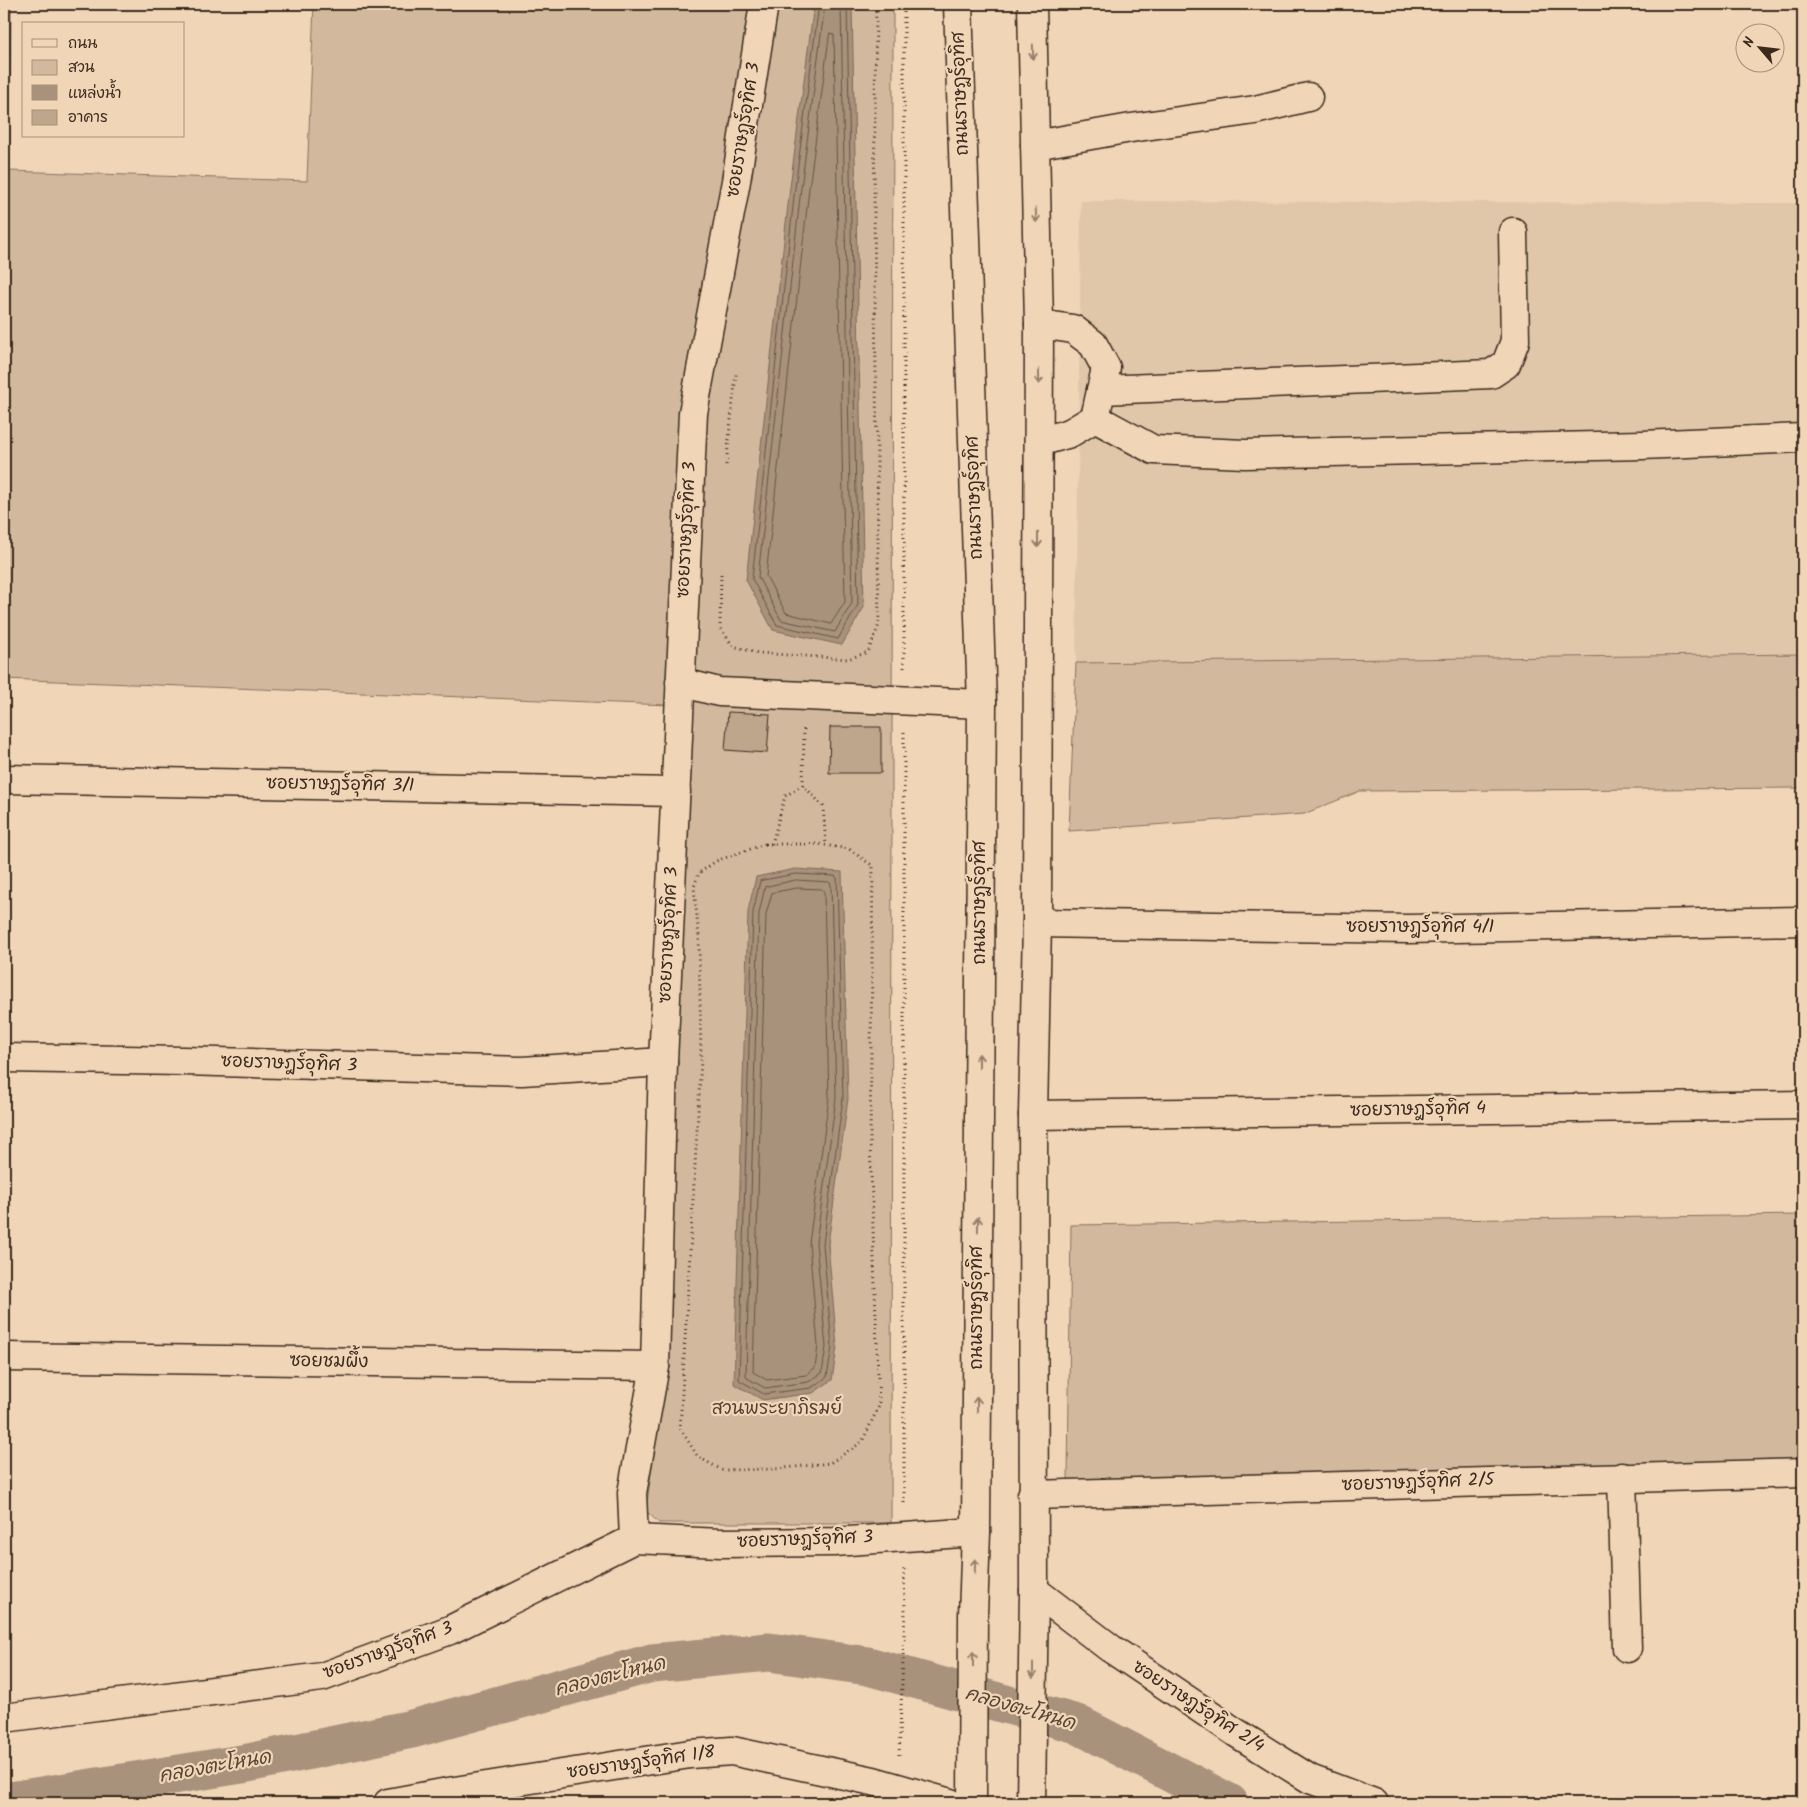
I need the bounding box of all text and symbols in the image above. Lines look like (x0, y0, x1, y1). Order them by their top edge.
legend (22, 22, 185, 138)
north arrow (1734, 22, 1784, 72)
street label: ถนนราษฎร์อุทิศ (944, 30, 978, 156)
text: ถนน (68, 32, 97, 56)
text: N (1738, 33, 1761, 51)
one-way arrow (1028, 44, 1037, 60)
text: สวน (68, 56, 95, 80)
street label: ซอยราษฎร์อุทิศ 3 (719, 60, 769, 200)
text: แหล่งน้ำ (68, 79, 122, 106)
text: อาคาร (68, 106, 108, 130)
one-way arrow (1032, 207, 1041, 223)
one-way arrow (1034, 369, 1044, 385)
street label: ถนนราษฎร์อุทิศ (958, 434, 992, 560)
street label: ซอยราษฎร์อุทิศ 3 (669, 461, 705, 599)
one-way arrow (1033, 532, 1043, 548)
street label: ซอยราษฎร์อุทิศ 3/1 (265, 769, 415, 801)
street label: ถนนราษฎร์อุทิศ (966, 840, 995, 965)
street label: ซอยราษฎร์อุทิศ 3 (651, 866, 687, 1004)
street label: ซอยราษฎร์อุทิศ 4/1 (1346, 913, 1494, 942)
street label: ซอยราษฎร์อุทิศ 3 (220, 1047, 358, 1081)
one-way arrow (974, 1054, 984, 1070)
street label: ซอยราษฎร์อุทิศ 4 (1350, 1094, 1486, 1126)
one-way arrow (973, 1216, 983, 1232)
street label: ถนนราษฎร์อุทิศ (963, 1245, 992, 1370)
street label: ซอยชมผึ้ง (289, 1344, 369, 1377)
park label: สวนพระยาภิรมย์ (712, 1395, 842, 1424)
one-way arrow (972, 1396, 982, 1412)
street label: ซอยราษฎร์อุทิศ 2/5 (1341, 1466, 1496, 1500)
street label: ซอยราษฎร์อุทิศ 3 (736, 1523, 874, 1557)
one-way arrow (970, 1559, 979, 1575)
street label: ซอยราษฎร์อุทิศ 3 (319, 1614, 457, 1688)
water label: คลองตะโหนด (552, 1649, 669, 1705)
one-way arrow (968, 1651, 978, 1668)
street label: ซอยราษฎร์อุทิศ 2/4 (1126, 1653, 1270, 1761)
one-way arrow (1028, 1662, 1038, 1679)
water label: คลองตะโหนด (962, 1679, 1079, 1739)
street label: ซอยราษฎร์อุทิศ 1/8 (565, 1738, 717, 1788)
water label: คลองตะโหนด (157, 1742, 274, 1792)

